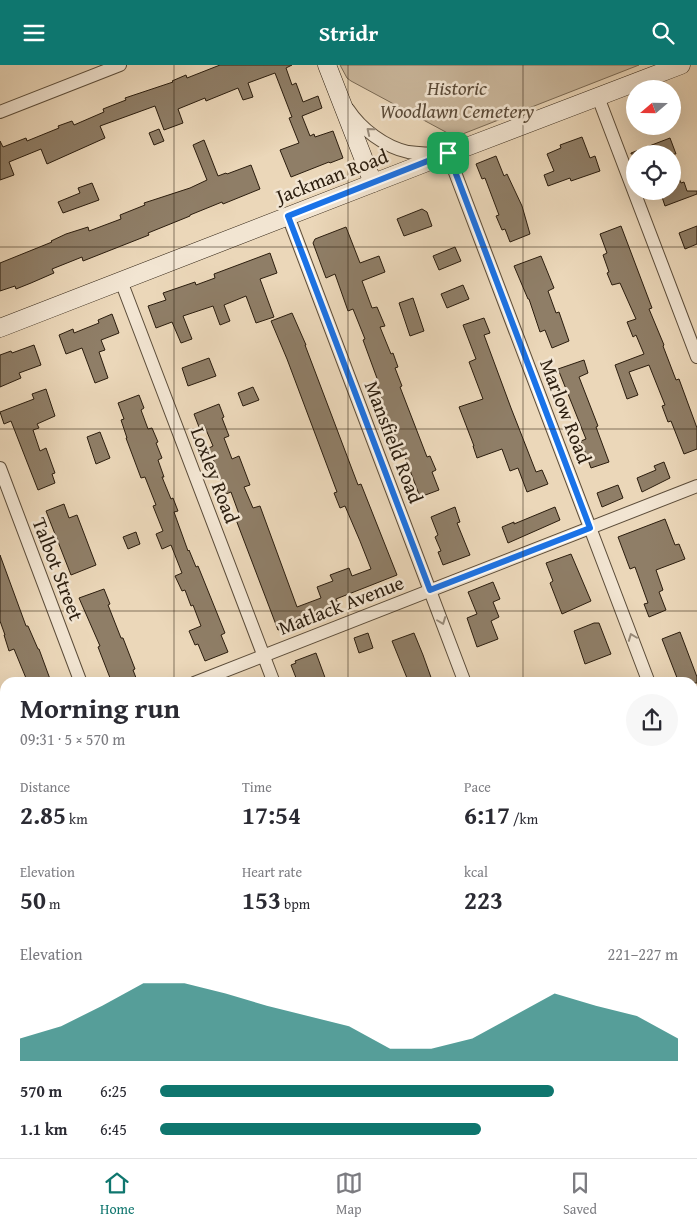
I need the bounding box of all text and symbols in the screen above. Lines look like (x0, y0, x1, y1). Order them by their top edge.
text: Stridr (319, 17, 378, 49)
icon: menu (20, 19, 48, 47)
icon: search (649, 19, 677, 47)
park label: Historic Woodlawn Cemetery (380, 73, 534, 125)
north arrow (626, 80, 681, 135)
map controls (626, 80, 681, 200)
one-way arrow (367, 129, 376, 137)
pin (427, 132, 469, 174)
icon: arrive (434, 139, 462, 167)
street label: Jackman Road (269, 141, 392, 211)
button: locate (626, 145, 681, 200)
street label: Marlow Road (533, 354, 600, 468)
street label: Mansfield Road (358, 376, 431, 508)
street label: Loxley Road (184, 423, 247, 527)
street label: Talbot Street (26, 513, 91, 624)
street label: Matlack Avenue (274, 567, 408, 642)
one-way arrow (436, 616, 446, 625)
one-way arrow (628, 633, 638, 642)
text: Morning run (20, 687, 180, 728)
button: share (626, 694, 678, 746)
text: 09:31 · 5 × 570 m (20, 727, 125, 751)
text: Distance (20, 777, 70, 797)
text: Time (242, 777, 272, 797)
text: Pace (464, 777, 491, 797)
text: 2.85 (20, 797, 66, 833)
text: 17:54 (242, 797, 301, 833)
text: 6:17 (464, 797, 510, 833)
text: km (66, 809, 88, 829)
text: /km (510, 809, 538, 829)
text: Elevation (20, 862, 75, 882)
text: Heart rate (242, 862, 302, 882)
text: kcal (464, 862, 488, 882)
text: 50 (20, 882, 46, 918)
text: 153 (242, 882, 281, 918)
text: 223 (464, 882, 503, 918)
text: m (46, 894, 60, 914)
text: bpm (281, 894, 310, 914)
text: Elevation (20, 942, 83, 966)
text: 221–227 m (608, 942, 678, 966)
text: 570 m (20, 1079, 62, 1103)
text: 6:25 (100, 1079, 127, 1103)
text: 1.1 km (20, 1117, 67, 1141)
text: 6:45 (100, 1117, 127, 1141)
tab: Home (100, 1169, 135, 1219)
tab: Map (335, 1169, 363, 1219)
tab: Saved (563, 1169, 597, 1219)

